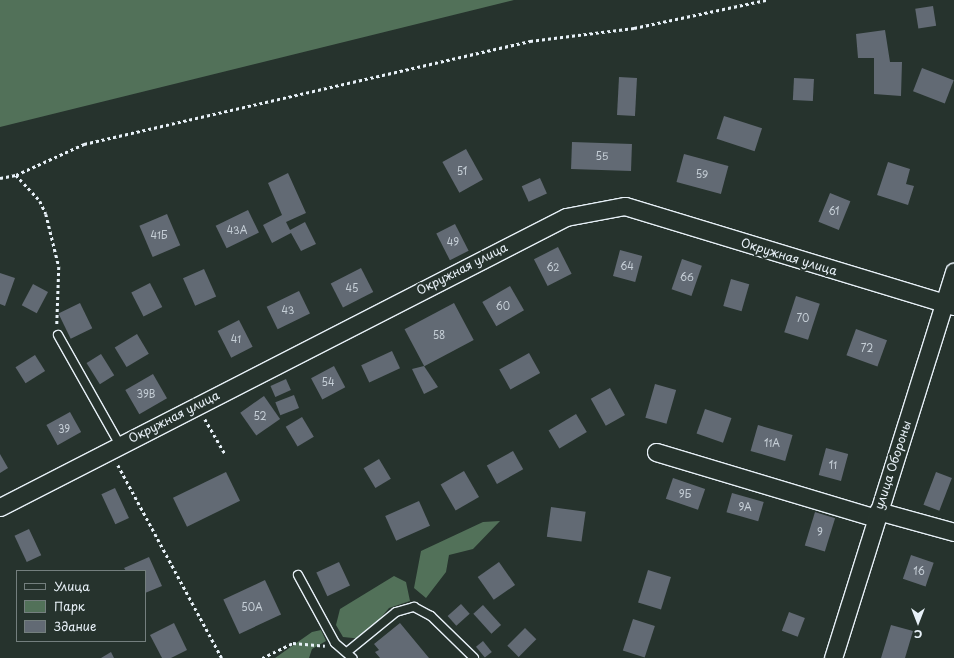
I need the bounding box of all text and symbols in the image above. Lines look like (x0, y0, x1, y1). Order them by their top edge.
house number: 55 (596, 150, 608, 162)
house number: 51 (457, 165, 467, 177)
house number: 59 (696, 168, 708, 180)
house number: 61 (828, 205, 840, 217)
house number: 43А (227, 224, 247, 236)
house number: 41Б (150, 229, 168, 241)
street label: Окружная улица (739, 235, 839, 279)
house number: 49 (447, 236, 459, 248)
street label: Окружная улица (414, 240, 510, 298)
house number: 64 (620, 260, 634, 272)
house number: 62 (546, 261, 560, 273)
house number: 66 (680, 271, 694, 283)
house number: 45 (346, 282, 358, 294)
house number: 60 (496, 300, 510, 312)
house number: 43 (282, 304, 294, 316)
house number: 70 (797, 312, 809, 324)
house number: 58 (433, 329, 445, 341)
house number: 41 (231, 333, 241, 345)
house number: 72 (861, 342, 873, 354)
house number: 54 (321, 376, 335, 388)
street label: Окружная улица (126, 388, 222, 446)
house number: 39В (137, 388, 155, 400)
house number: 52 (253, 410, 267, 422)
street label: улица Обороны (872, 418, 914, 512)
house number: 39 (58, 423, 70, 435)
house number: 11А (764, 437, 780, 449)
house number: 11 (829, 459, 837, 471)
house number: 9Б (679, 488, 691, 500)
house number: 9А (738, 501, 752, 513)
house number: 9 (817, 526, 823, 538)
house number: 16 (913, 565, 925, 577)
legend (16, 570, 146, 642)
text: Улица (54, 577, 90, 595)
text: Парк (54, 597, 85, 615)
house number: 50А (241, 601, 263, 613)
north arrow (898, 602, 938, 642)
text: Здание (54, 617, 96, 635)
text: С (914, 626, 922, 643)

